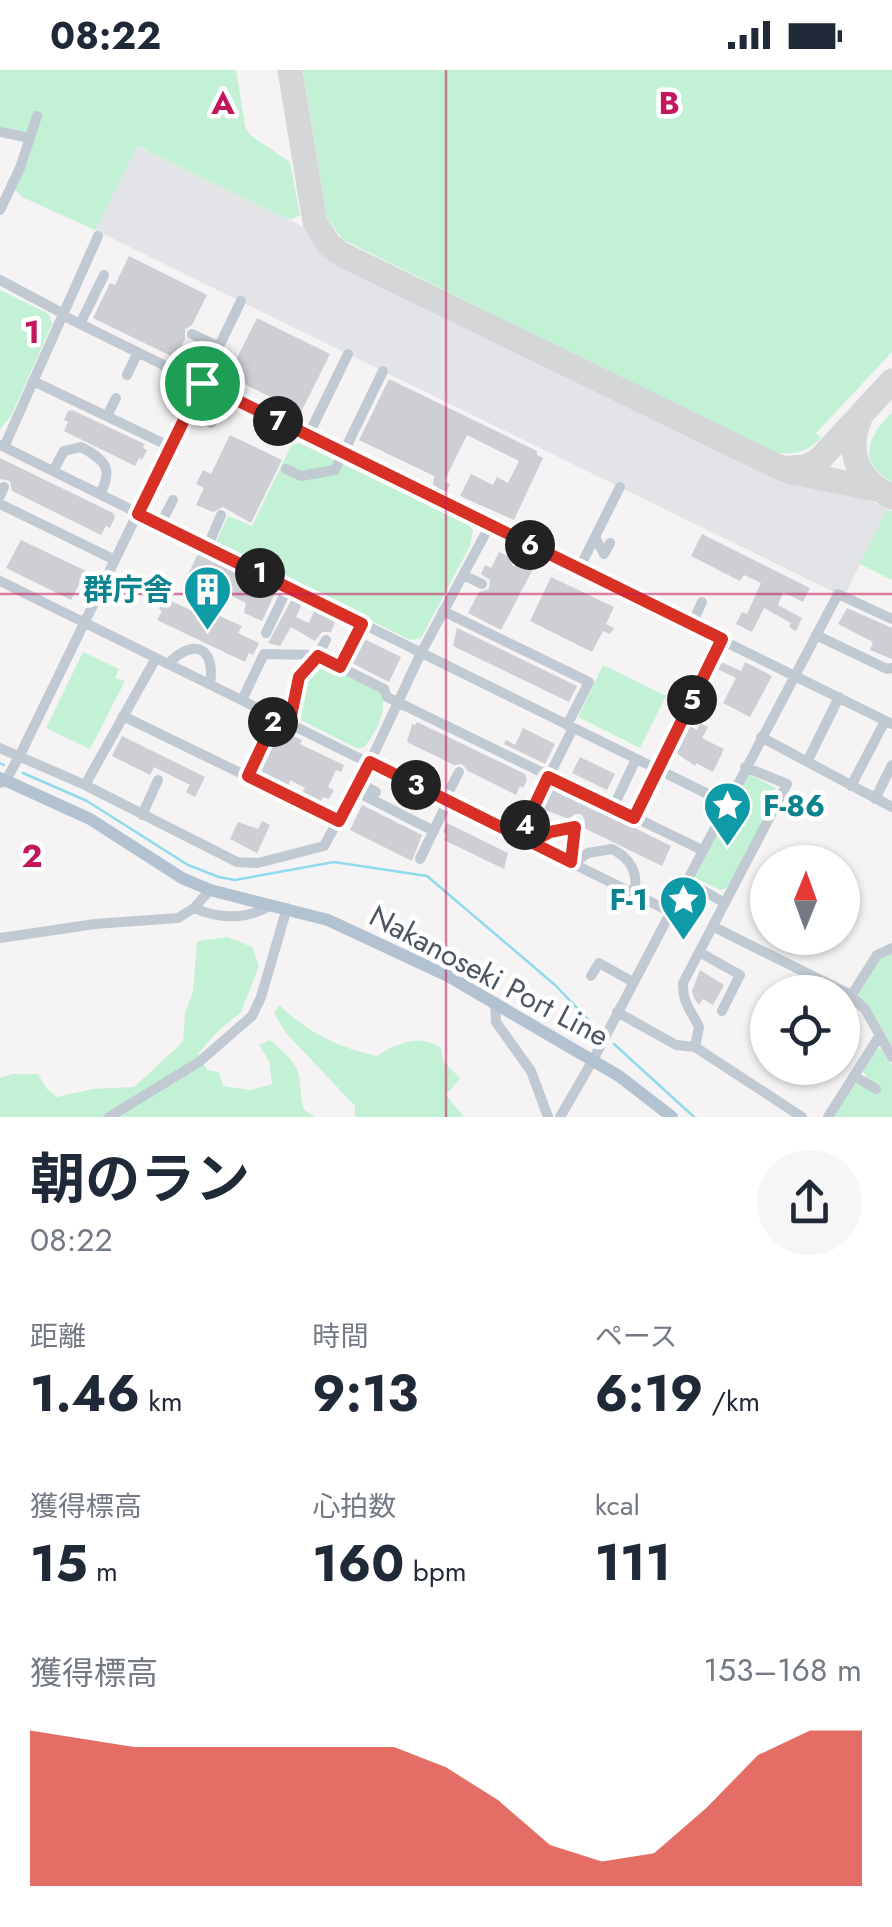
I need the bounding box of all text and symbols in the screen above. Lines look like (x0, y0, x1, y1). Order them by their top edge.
text: 08:22 (50, 8, 161, 63)
text: A (210, 80, 235, 126)
text: B (658, 80, 680, 126)
text: 1 (24, 309, 40, 355)
pin (160, 341, 245, 426)
icon: arrive (175, 356, 230, 411)
pin: 7 (253, 396, 303, 446)
text: 7 (270, 400, 286, 441)
pin: 6 (505, 520, 555, 570)
text: 6 (521, 524, 539, 565)
pin: 1 (235, 548, 285, 598)
text: 1 (253, 552, 267, 593)
building icon: 群庁舎 (182, 564, 234, 632)
place label: 群庁舎 (83, 568, 173, 611)
pin: 5 (667, 675, 717, 725)
text: 5 (683, 679, 701, 720)
pin: 2 (248, 697, 298, 747)
text: 2 (264, 701, 282, 742)
pin: 3 (391, 760, 441, 810)
text: 3 (407, 764, 425, 805)
place icon: F-86 (702, 780, 754, 848)
place label: F-86 (763, 784, 825, 827)
pin: 4 (500, 800, 550, 850)
text: 4 (515, 804, 535, 845)
text: 2 (22, 833, 43, 879)
north arrow (750, 845, 860, 955)
map controls (750, 845, 860, 1085)
place icon: F-1 (657, 874, 709, 942)
place label: F-1 (609, 878, 648, 921)
street label: Nakanoseki Port Line (362, 894, 617, 1057)
button: locate (750, 975, 860, 1085)
text: 朝のラン (30, 1139, 250, 1219)
button: share (757, 1150, 862, 1255)
text: 08:22 (30, 1217, 113, 1263)
text: 距離 (30, 1316, 86, 1357)
text: 時間 (312, 1316, 368, 1357)
text: ペース (595, 1316, 677, 1357)
text: 1.46 (30, 1357, 140, 1430)
text: 9:13 (312, 1357, 418, 1430)
text: 6:19 (595, 1357, 703, 1430)
text: km (140, 1381, 182, 1422)
text: /km (703, 1381, 760, 1422)
text: kcal (595, 1485, 640, 1526)
text: 獲得標高 (30, 1486, 142, 1527)
text: 心拍数 (312, 1486, 396, 1527)
text: 111 (595, 1526, 671, 1599)
text: 15 (30, 1527, 88, 1600)
text: 160 (312, 1527, 404, 1600)
text: m (88, 1551, 118, 1592)
text: bpm (404, 1551, 467, 1592)
text: 153–168 m (704, 1647, 862, 1693)
text: 獲得標高 (30, 1650, 158, 1696)

